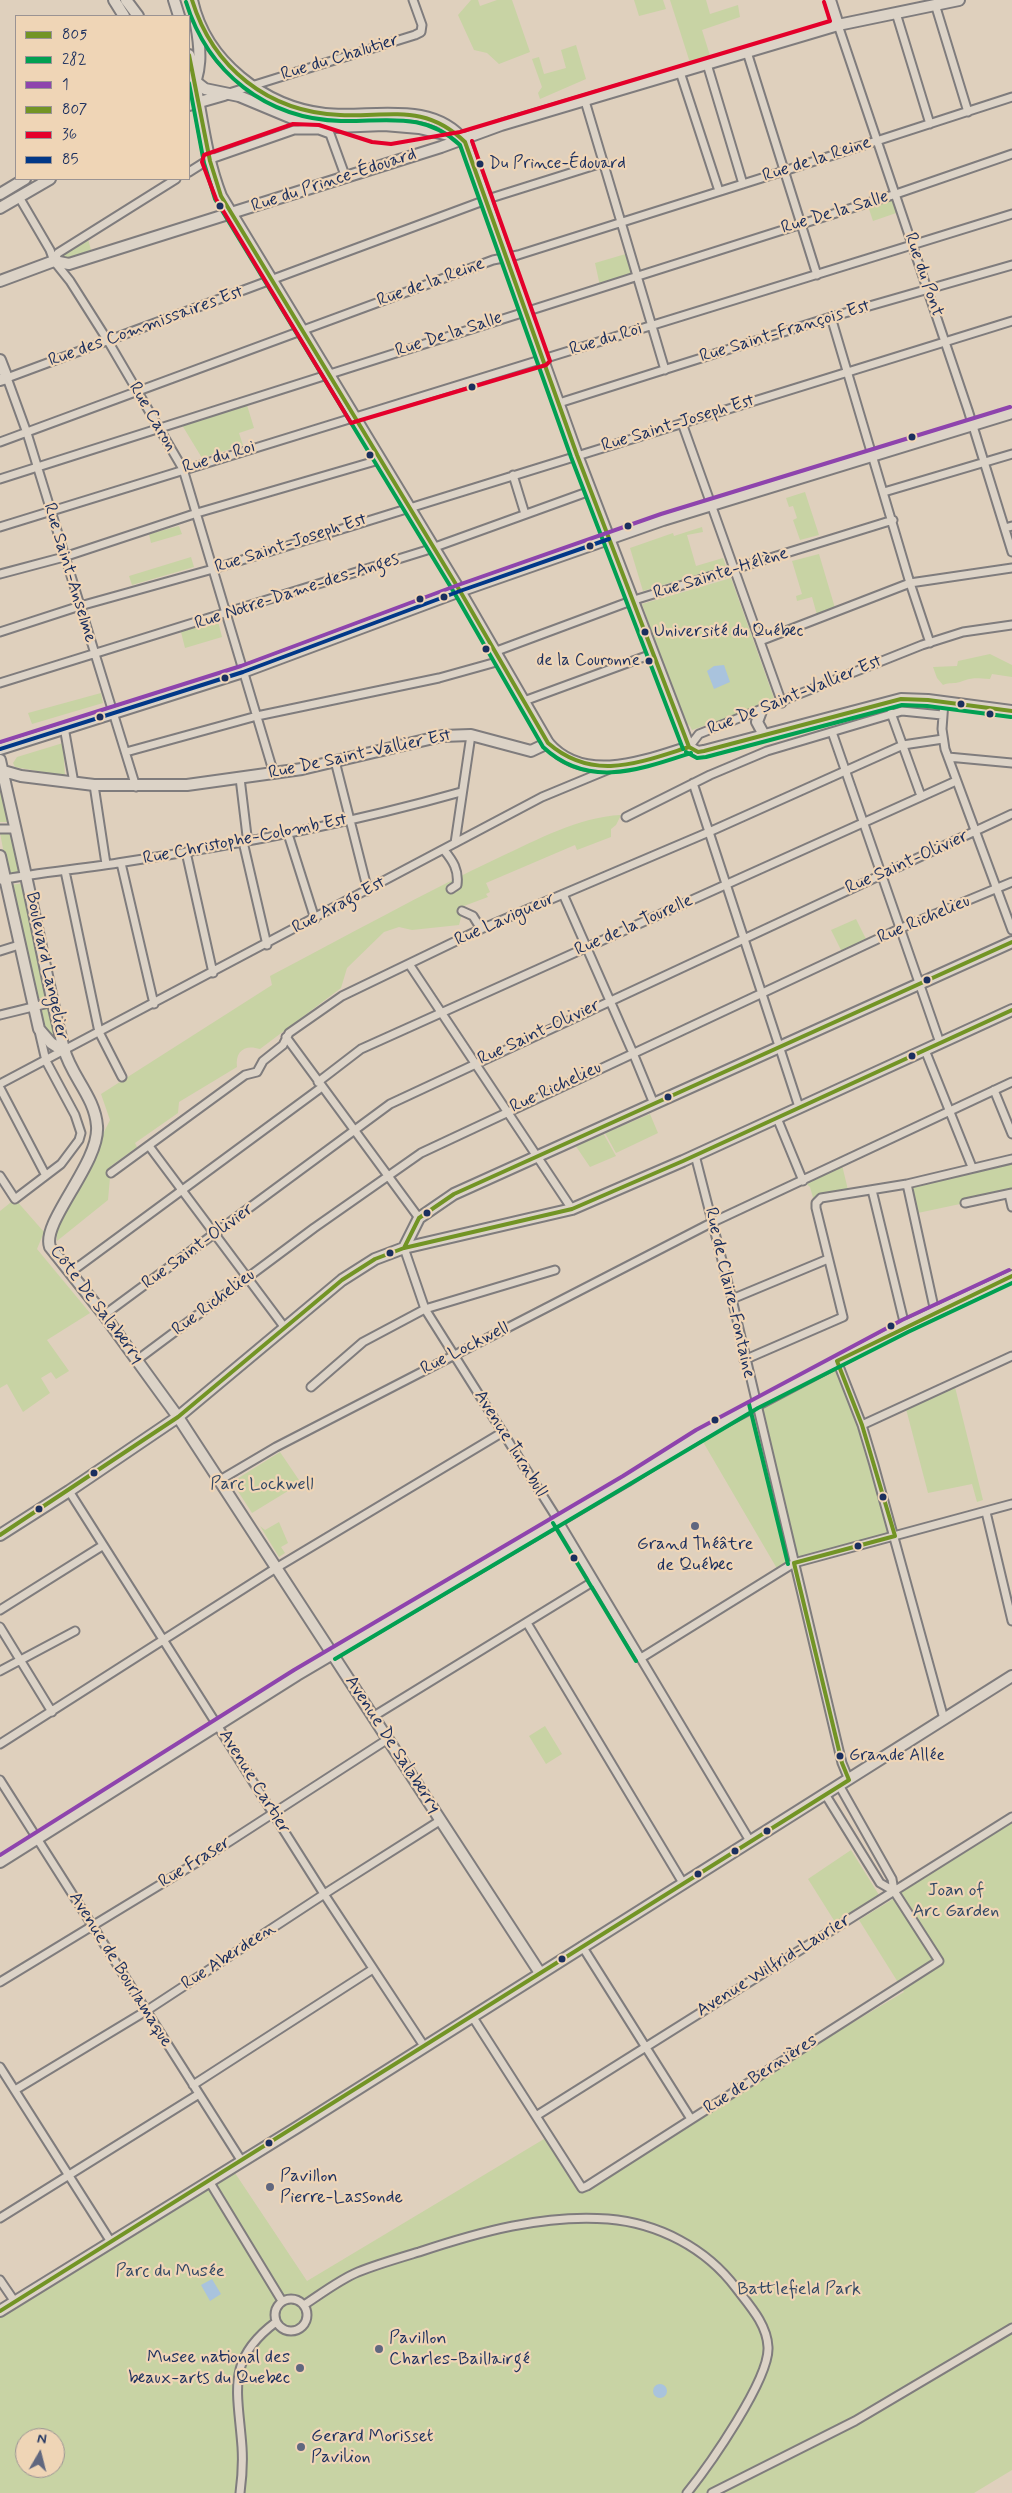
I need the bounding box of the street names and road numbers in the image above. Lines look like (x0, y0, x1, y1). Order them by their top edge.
street label: Rue du Chalutier (278, 30, 402, 86)
street label: Rue de la Reine (760, 132, 874, 188)
street label: Rue du Prince-Édouard (249, 144, 419, 218)
street label: Rue De la Salle (779, 186, 891, 240)
street label: Rue du Pont (899, 230, 947, 320)
street label: Rue de la Reine (374, 254, 488, 312)
street label: Rue des Commissaires Est (46, 282, 246, 372)
street label: Rue Saint-François Est (697, 296, 873, 368)
street label: Rue De la Salle (393, 308, 505, 362)
street label: Rue du Roi (567, 319, 645, 361)
street label: Rue Caron (123, 378, 181, 456)
street label: Rue Saint-Joseph Est (599, 390, 757, 458)
street label: Rue du Roi (180, 437, 258, 479)
street label: Rue Saint-Anselme (37, 501, 101, 645)
street label: Rue Saint-Joseph Est (212, 509, 370, 579)
street label: Rue Sainte-Hélène (651, 543, 791, 605)
street label: Rue Notre-Dame-des-Anges (192, 549, 402, 635)
street label: Rue De Saint-Vallier Est (705, 651, 885, 741)
street label: Rue De Saint-Vallier Est (267, 725, 453, 785)
street label: Rue Christophe-Colomb Est (141, 810, 349, 870)
street label: Rue Saint-Olivier (842, 826, 972, 900)
street label: Rue Arago Est (289, 872, 389, 940)
street label: Rue Lavigueur (452, 888, 558, 952)
street label: Boulevard Langelier (20, 890, 72, 1042)
street label: Rue de la Tourelle (572, 890, 696, 962)
street label: Rue Richelieu (875, 891, 973, 949)
street label: Rue Saint-Olivier (475, 995, 603, 1071)
street label: Rue Richelieu (507, 1057, 605, 1119)
street label: Rue Saint-Olivier (138, 1199, 258, 1295)
street label: Rue de Claire-Fontaine (699, 1206, 759, 1380)
street label: Côte De Salaberry (44, 1241, 148, 1369)
street label: Rue Richelieu (168, 1265, 260, 1341)
street label: Rue Lockwell (417, 1318, 513, 1380)
street label: Avenue Turnbull (469, 1387, 551, 1501)
street label: Avenue De Salaberry (339, 1672, 445, 1818)
street label: Avenue Cartier (213, 1726, 295, 1838)
street label: Rue Fraser (155, 1832, 235, 1894)
street label: Avenue de Bourlamaque (63, 1888, 177, 2052)
street label: Avenue Wilfrid-Laurier (693, 1910, 855, 2022)
street label: Rue Aberdeen (178, 1918, 280, 1996)
street label: Rue de Bernières (700, 2030, 822, 2120)

